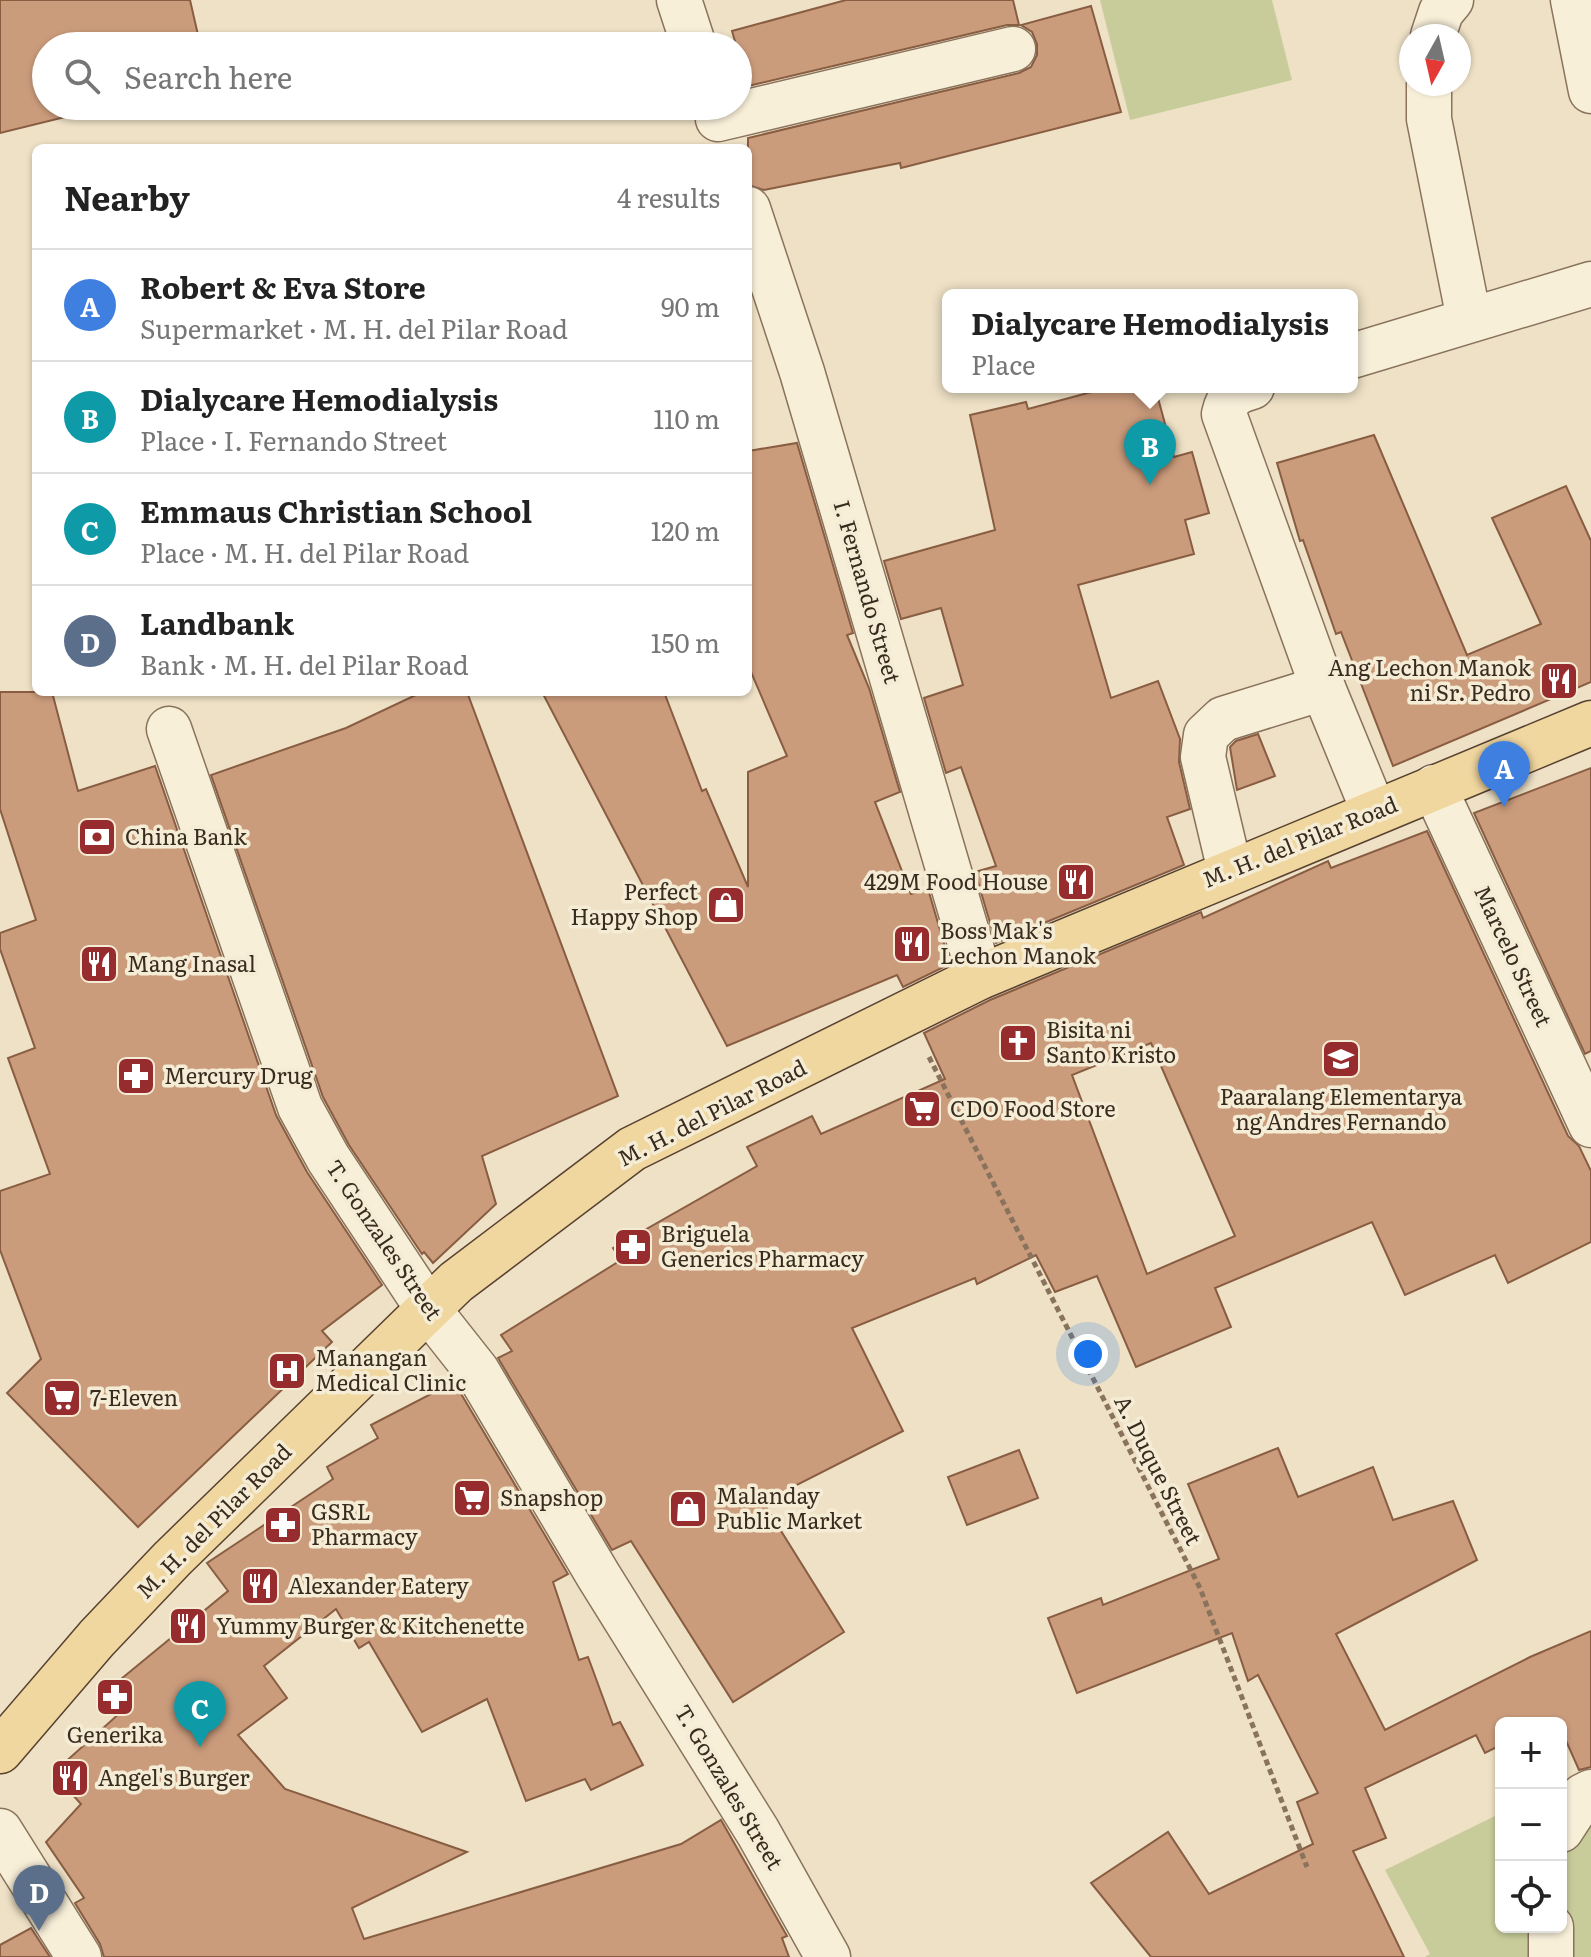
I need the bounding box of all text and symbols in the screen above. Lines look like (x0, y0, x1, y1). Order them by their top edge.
north arrow (1399, 24, 1471, 96)
search box (32, 32, 752, 120)
icon: search (60, 54, 104, 98)
text: Search here (124, 54, 292, 98)
text: Nearby (64, 171, 190, 221)
text: 4 results (617, 177, 720, 216)
text: Robert & Eva Store (140, 264, 426, 308)
text: A (80, 286, 100, 325)
text: 90 m (661, 286, 720, 325)
popup (942, 289, 1358, 393)
text: Dialycare Hemodialysis (971, 300, 1329, 344)
text: Supermarket · M. H. del Pilar Road (140, 308, 568, 347)
text: Place (971, 344, 1036, 383)
text: Dialycare Hemodialysis (140, 376, 498, 420)
text: B (81, 398, 99, 437)
text: 110 m (653, 398, 720, 437)
pin: B (1124, 419, 1176, 485)
text: Place · I. Fernando Street (140, 420, 447, 459)
text: Emmaus Christian School (140, 488, 532, 532)
street label: I. Fernando Street (827, 496, 910, 687)
text: C (81, 510, 99, 549)
text: 120 m (651, 510, 720, 549)
text: Place · M. H. del Pilar Road (140, 532, 469, 571)
text: Landbank (140, 600, 294, 644)
text: D (80, 622, 100, 661)
text: 150 m (651, 622, 720, 661)
text: Bank · M. H. del Pilar Road (140, 644, 469, 683)
place label: Ang Lechon Manok ni Sr. Pedro (1328, 650, 1532, 708)
restaurant icon: Ang Lechon Manok ni Sr. Pedro (1538, 660, 1580, 702)
pin: A (1478, 741, 1530, 807)
street label: M. H. del Pilar Road (1197, 786, 1402, 895)
bank icon: China Bank (76, 816, 118, 858)
place label: China Bank (125, 819, 248, 852)
restaurant icon: 429M Food House (1055, 861, 1097, 903)
place label: 429M Food House (864, 864, 1048, 897)
place label: Perfect Happy Shop (570, 874, 698, 932)
street label: Marcelo Street (1467, 879, 1562, 1032)
shop icon: Perfect Happy Shop (705, 884, 747, 926)
place label: Boss Mak's Lechon Manok (940, 913, 1097, 971)
restaurant icon: Boss Mak's Lechon Manok (891, 923, 933, 965)
restaurant icon: Mang Inasal (78, 943, 120, 985)
place label: Mang Inasal (127, 946, 256, 979)
place label: Bisita ni Santo Kristo (1046, 1012, 1176, 1070)
church icon: Bisita ni Santo Kristo (997, 1022, 1039, 1064)
school or university icon: Paaralang Elementarya ng Andres Fernando (1320, 1038, 1362, 1080)
street label: M. H. del Pilar Road (611, 1050, 811, 1174)
pharmacy icon: Mercury Drug (115, 1055, 157, 1097)
place label: Mercury Drug (164, 1058, 314, 1091)
place label: Paaralang Elementarya ng Andres Fernando (1220, 1079, 1463, 1137)
supermarket icon: CDO Food Store (901, 1088, 943, 1130)
place label: CDO Food Store (950, 1091, 1116, 1124)
street label: T. Gonzales Street (319, 1152, 451, 1326)
place label: Briguela Generics Pharmacy (661, 1216, 864, 1274)
pharmacy icon: Briguela Generics Pharmacy (612, 1226, 654, 1268)
your location (1068, 1334, 1108, 1374)
place label: Manangan Medical Clinic (315, 1340, 466, 1398)
hospital icon: Manangan Medical Clinic (266, 1350, 308, 1392)
supermarket icon: 7-Eleven (41, 1377, 83, 1419)
place label: 7-Eleven (90, 1380, 178, 1413)
street label: A. Duque Street (1107, 1389, 1211, 1550)
street label: M. H. del Pilar Road (128, 1435, 298, 1605)
supermarket icon: Snapshop (451, 1477, 493, 1519)
place label: Malanday Public Market (716, 1478, 862, 1536)
place label: Snapshop (500, 1480, 603, 1513)
shop icon: Malanday Public Market (667, 1488, 709, 1530)
place label: GSRL Pharmacy (311, 1494, 418, 1552)
pharmacy icon: GSRL Pharmacy (262, 1504, 304, 1546)
restaurant icon: Alexander Eatery (239, 1565, 281, 1607)
place label: Alexander Eatery (288, 1568, 469, 1601)
restaurant icon: Yummy Burger & Kitchenette (167, 1605, 209, 1647)
place label: Yummy Burger & Kitchenette (216, 1608, 524, 1641)
pharmacy icon: Generika (94, 1676, 136, 1718)
pin: C (174, 1681, 226, 1747)
street label: T. Gonzales Street (668, 1697, 793, 1875)
place label: Generika (67, 1717, 163, 1750)
map controls (1495, 1717, 1567, 1933)
button: + (1495, 1717, 1567, 1789)
restaurant icon: Angel's Burger (49, 1757, 91, 1799)
place label: Angel's Burger (98, 1760, 250, 1793)
button: − (1495, 1789, 1567, 1861)
button: locate (1495, 1861, 1567, 1933)
pin: D (13, 1865, 65, 1931)

